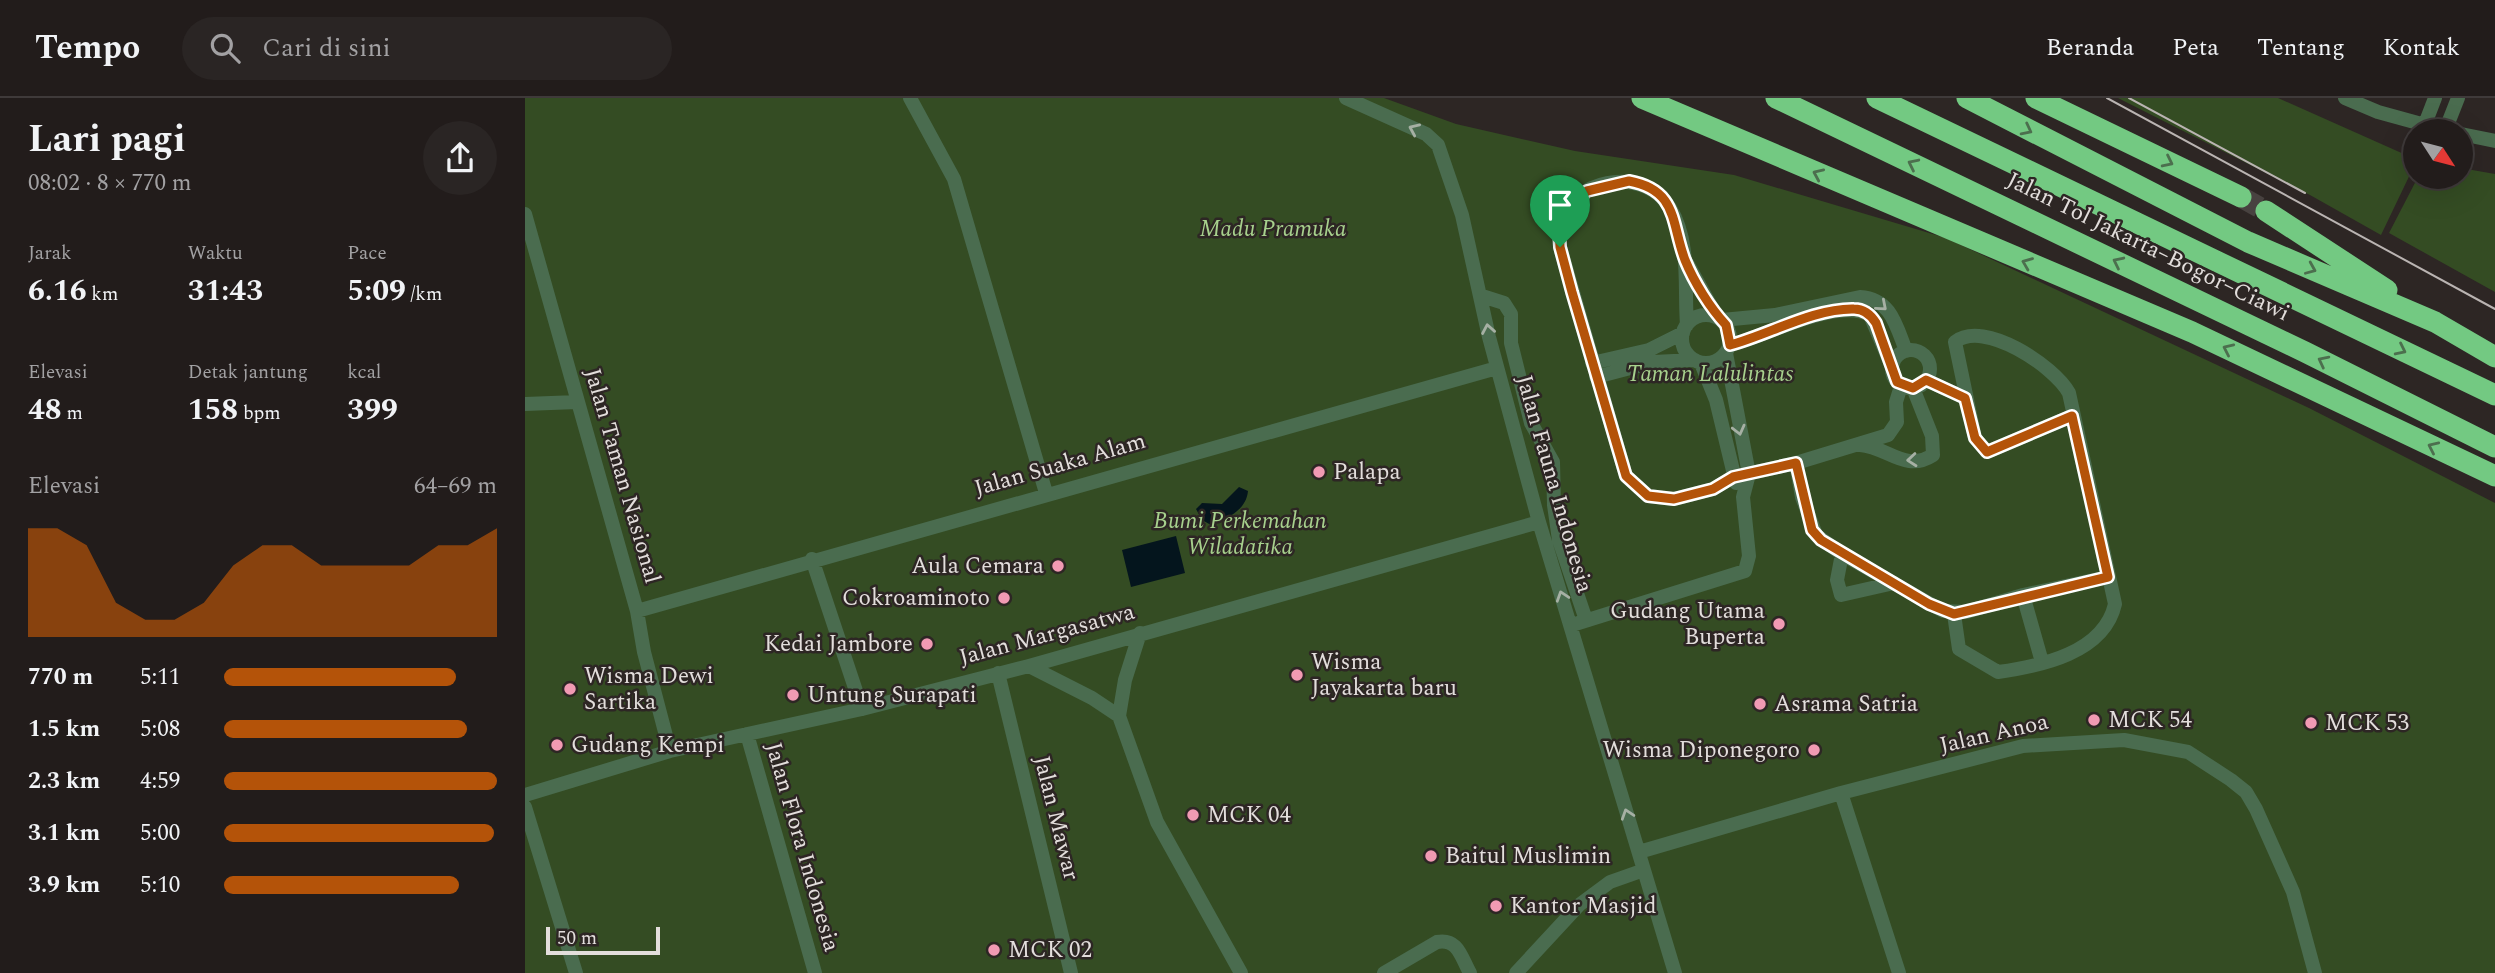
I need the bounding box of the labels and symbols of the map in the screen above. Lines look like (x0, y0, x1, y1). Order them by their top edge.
north arrow (2403, 119, 2473, 189)
one-way arrow (2020, 122, 2032, 136)
one-way arrow (1409, 123, 1421, 137)
one-way arrow (2160, 153, 2173, 167)
one-way arrow (1908, 158, 1920, 172)
street label: Jalan Tol Jakarta–Bogor–Ciawi (2000, 163, 2296, 331)
one-way arrow (1813, 168, 1825, 182)
pin (1530, 175, 1590, 247)
park label: Madu Pramuka (1200, 212, 1347, 247)
one-way arrow (2113, 256, 2125, 270)
one-way arrow (2022, 257, 2034, 271)
one-way arrow (2304, 261, 2316, 275)
one-way arrow (1874, 298, 1887, 310)
one-way arrow (1481, 324, 1496, 335)
one-way arrow (2394, 342, 2406, 356)
one-way arrow (2223, 343, 2235, 357)
one-way arrow (2318, 355, 2330, 369)
park label: Taman Lalulintas (1627, 357, 1793, 392)
street label: Jalan Taman Nasional (575, 364, 669, 588)
street label: Jalan Fauna Indonesia (1506, 371, 1602, 597)
street label: Jalan Suaka Alam (970, 424, 1150, 506)
one-way arrow (1731, 424, 1745, 436)
one-way arrow (2428, 441, 2440, 455)
one-way arrow (1906, 452, 1917, 467)
place label: Palapa (1333, 455, 1401, 490)
marker: Palapa (1311, 464, 1327, 480)
park label: Bumi Perkemahan Wiladatika (1153, 504, 1327, 565)
place label: Aula Cemara (911, 549, 1044, 584)
marker: Aula Cemara (1050, 558, 1066, 574)
place label: Cokroaminoto (842, 581, 990, 616)
marker: Cokroaminoto (996, 590, 1012, 606)
one-way arrow (1556, 590, 1570, 602)
place label: Gudang Utama Buperta (1610, 594, 1765, 655)
street label: Jalan Margasatwa (955, 595, 1139, 675)
marker: Gudang Utama Buperta (1771, 616, 1787, 632)
place label: Kedai Jambore (764, 627, 913, 662)
marker: Kedai Jambore (919, 636, 935, 652)
place label: Wisma Jayakarta baru (1311, 645, 1457, 706)
place label: Wisma Dewi Sartika (584, 659, 714, 720)
marker: Wisma Jayakarta baru (1289, 667, 1305, 683)
place label: Untung Surapati (807, 678, 977, 713)
marker: Wisma Dewi Sartika (562, 681, 578, 697)
marker: Untung Surapati (785, 687, 801, 703)
place label: Asrama Satria (1774, 687, 1918, 722)
marker: Asrama Satria (1752, 696, 1768, 712)
place label: MCK 54 (2108, 703, 2192, 738)
street label: Jalan Anoa (1936, 704, 2052, 764)
place label: MCK 53 (2325, 706, 2409, 741)
marker: MCK 54 (2086, 712, 2102, 728)
marker: MCK 53 (2303, 715, 2319, 731)
place label: Gudang Kempi (571, 728, 724, 763)
place label: Wisma Diponegoro (1602, 733, 1800, 768)
marker: Gudang Kempi (549, 737, 565, 753)
street label: Jalan Flora Indonesia (755, 738, 849, 956)
marker: Wisma Diponegoro (1806, 742, 1822, 758)
street label: Jalan Mawar (1024, 752, 1088, 884)
place label: MCK 04 (1207, 798, 1291, 833)
marker: MCK 04 (1185, 807, 1201, 823)
one-way arrow (1620, 808, 1635, 820)
place label: Baitul Muslimin (1445, 839, 1611, 874)
marker: Baitul Muslimin (1423, 848, 1439, 864)
place label: Kantor Masjid (1510, 889, 1657, 924)
marker: Kantor Masjid (1488, 898, 1504, 914)
scale bar (546, 924, 660, 956)
place label: MCK 02 (1008, 933, 1092, 968)
marker: MCK 02 (986, 942, 1002, 958)

